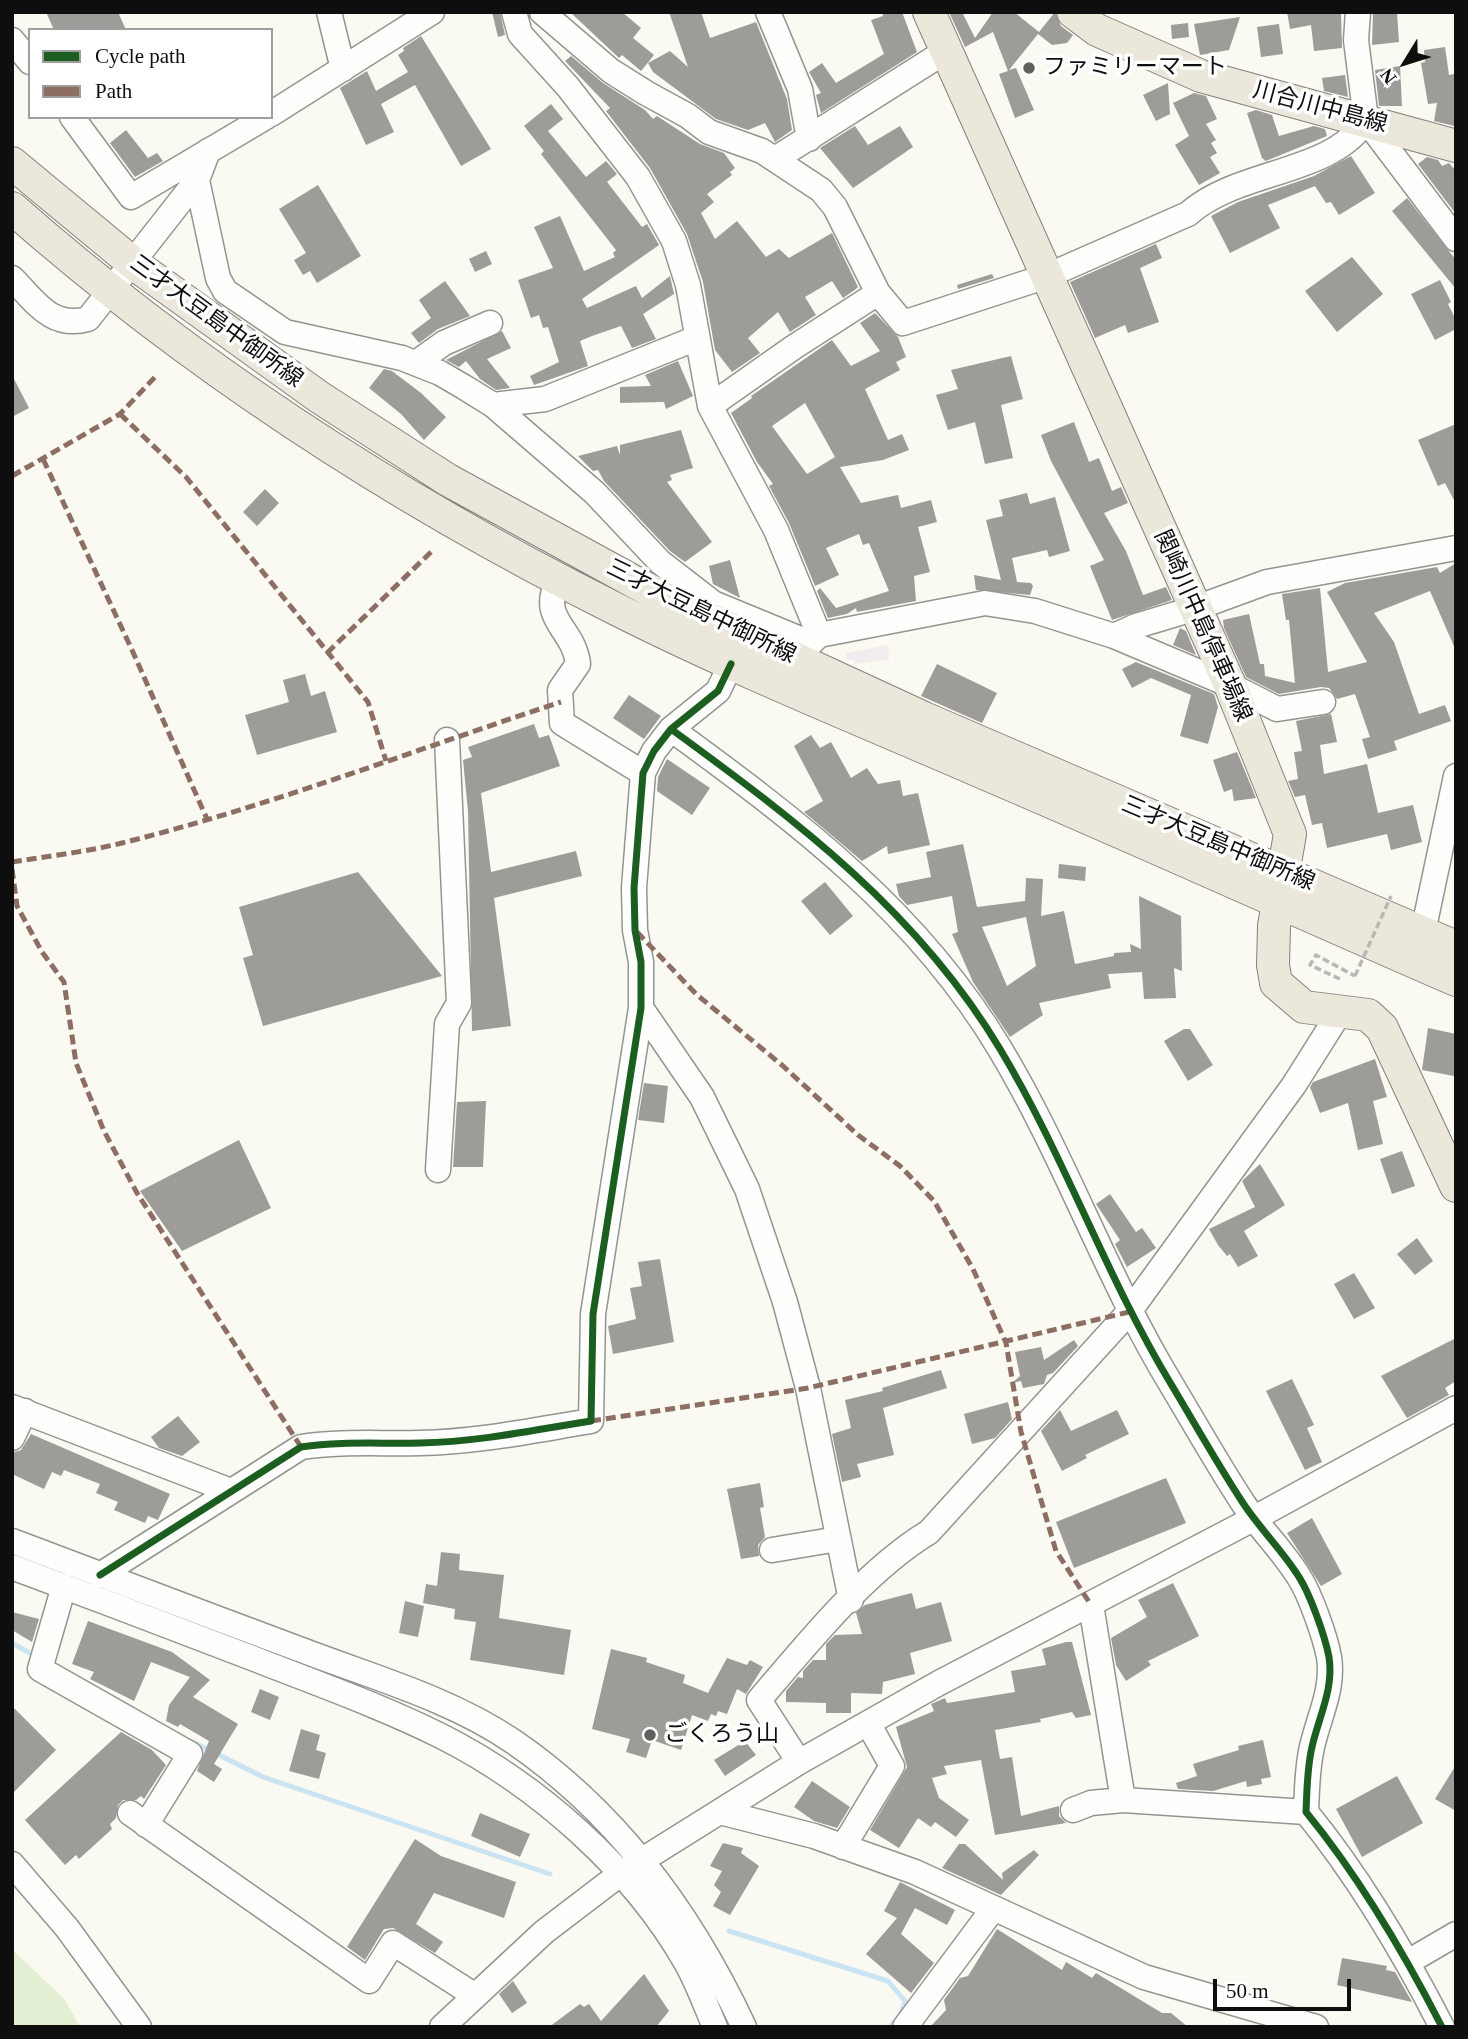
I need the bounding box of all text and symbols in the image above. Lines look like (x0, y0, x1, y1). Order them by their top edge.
legend (28, 28, 273, 119)
north arrow (1370, 28, 1440, 98)
text: Cycle path (95, 44, 185, 68)
place label: ファミリーマート (1043, 54, 1227, 82)
marker: ファミリーマート (1021, 60, 1037, 76)
text: N (1376, 64, 1401, 88)
street label: 川合川中島線 (1250, 77, 1390, 139)
text: Path (95, 79, 132, 103)
street label: 三才大豆島中御所線 (124, 250, 308, 394)
street label: 関崎川中島停車場線 (1147, 526, 1257, 726)
street label: 三才大豆島中御所線 (602, 554, 800, 670)
street label: 三才大豆島中御所線 (1117, 791, 1319, 897)
place label: ごくろう山 (664, 1721, 779, 1749)
marker: ごくろう山 (642, 1727, 658, 1743)
scale bar (1216, 1966, 1354, 2010)
text: 50 m (1226, 1979, 1269, 2003)

